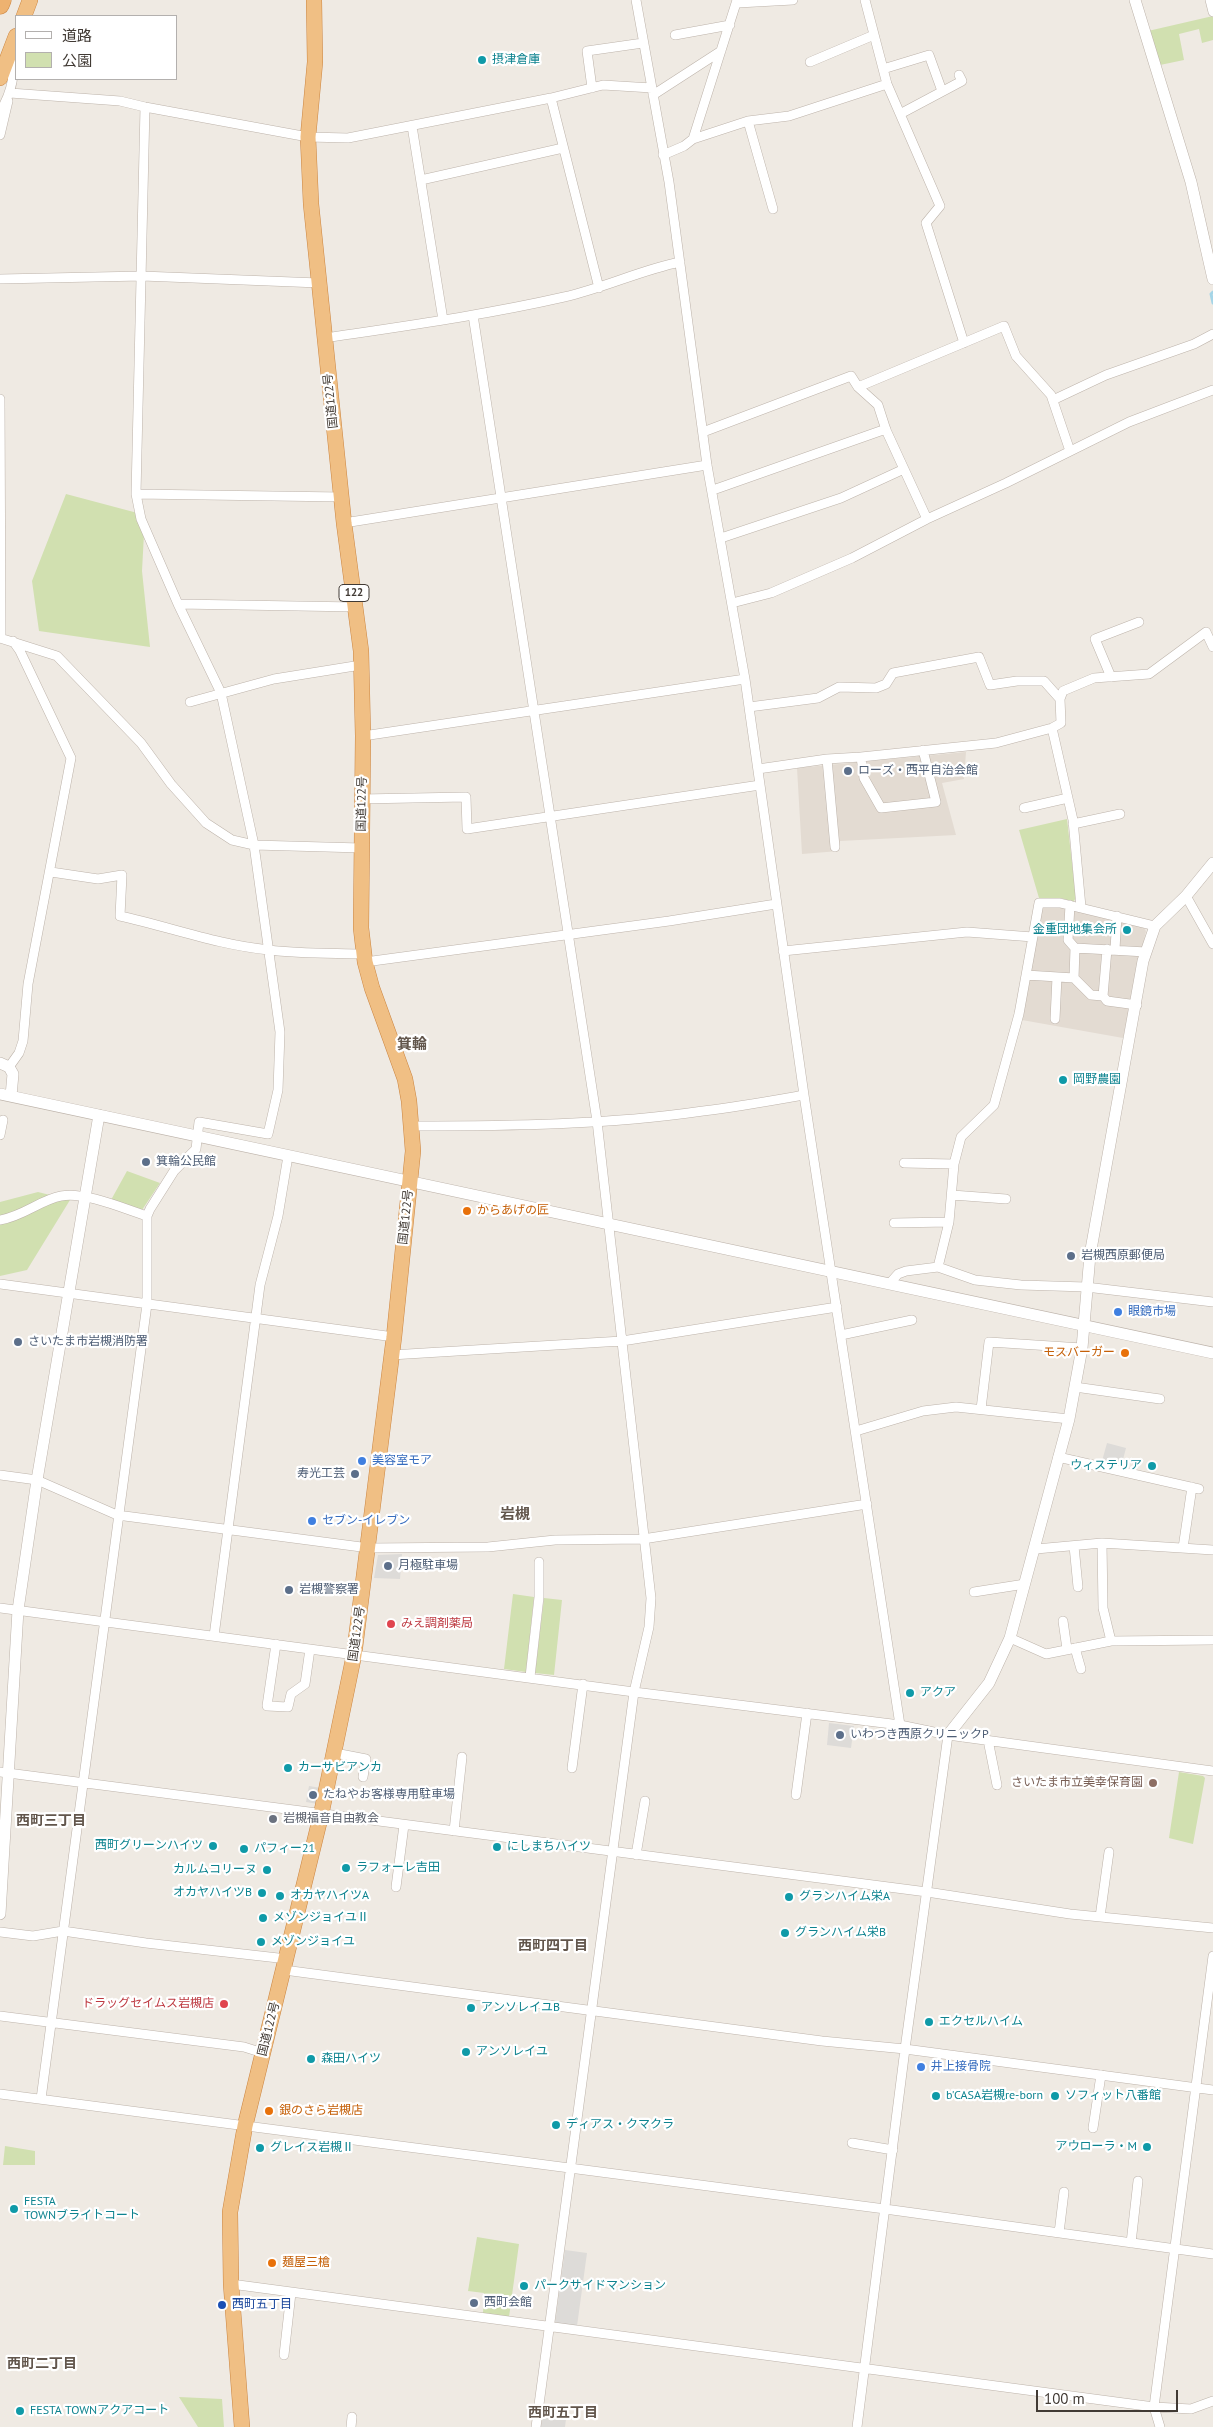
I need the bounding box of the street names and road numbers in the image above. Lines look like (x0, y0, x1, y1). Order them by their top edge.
street label: 国道122号 (321, 373, 341, 429)
road number: 122 (339, 584, 369, 602)
street label: 国道122号 (354, 776, 370, 832)
street label: 国道122号 (396, 1189, 416, 1245)
street label: 国道122号 (346, 1605, 368, 1663)
street label: 国道122号 (255, 2000, 283, 2058)

